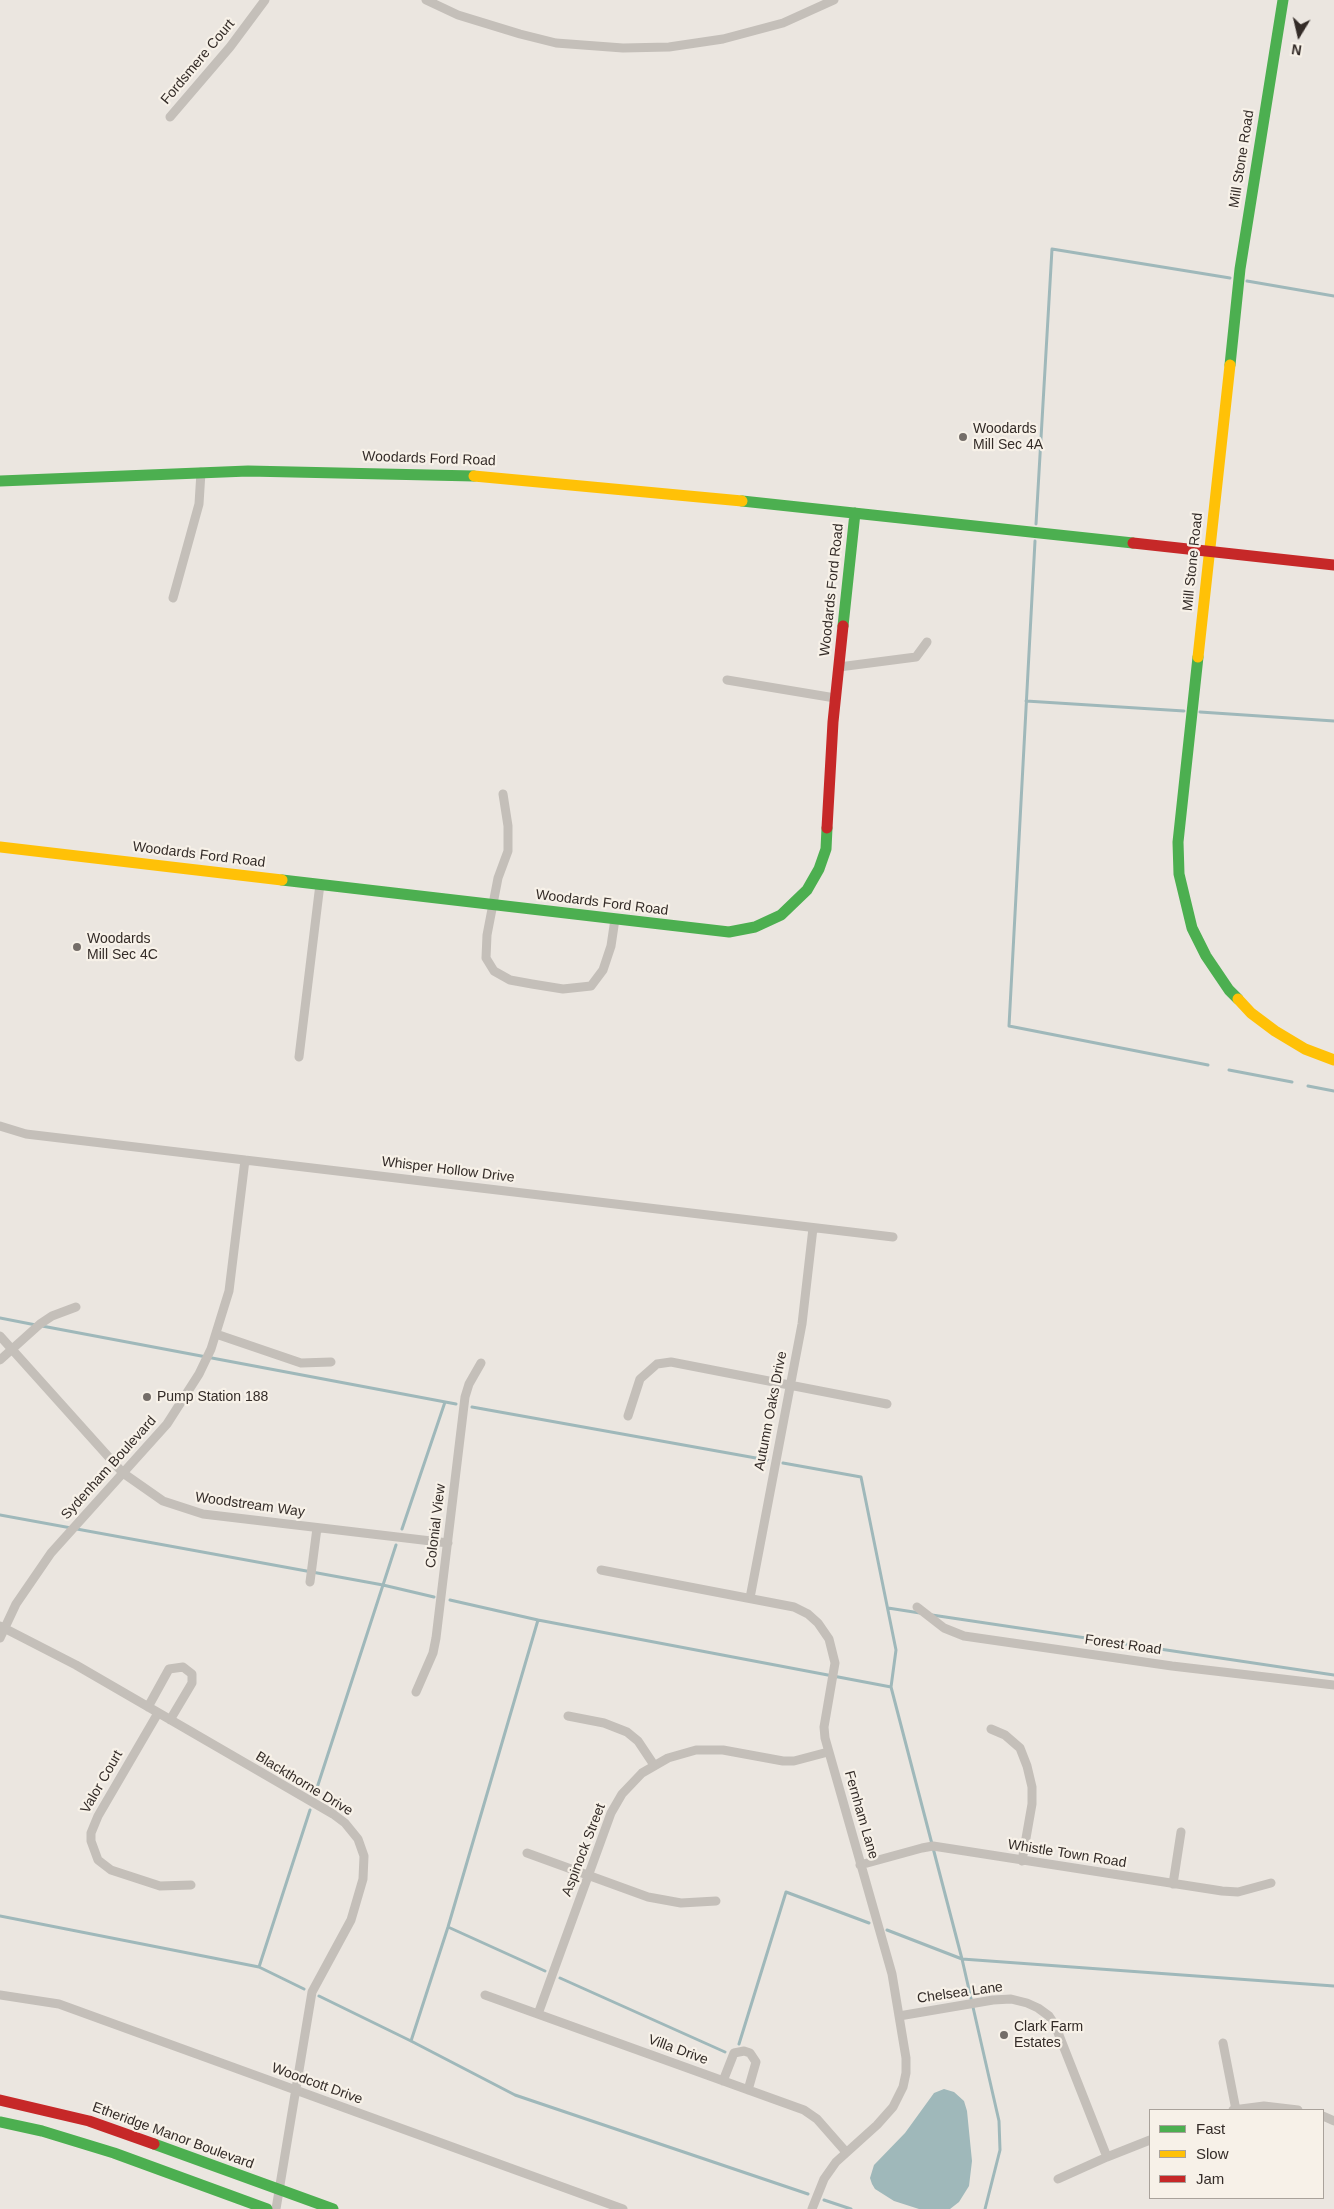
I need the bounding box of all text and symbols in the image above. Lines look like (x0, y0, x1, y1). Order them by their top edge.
north arrow (1274, 10, 1324, 60)
street label: Fordsmere Court (158, 16, 238, 108)
text: N (1290, 41, 1303, 59)
street label: Mill Stone Road (1226, 109, 1258, 209)
place label: Woodards Mill Sec 4A (973, 421, 1043, 454)
marker: Woodards Mill Sec 4A (957, 431, 969, 443)
street label: Woodards Ford Road (362, 448, 496, 470)
street label: Mill Stone Road (1179, 512, 1207, 612)
street label: Woodards Ford Road (817, 523, 847, 657)
street label: Woodards Ford Road (132, 839, 266, 871)
street label: Woodards Ford Road (535, 887, 669, 919)
place label: Woodards Mill Sec 4C (87, 931, 158, 964)
marker: Woodards Mill Sec 4C (71, 941, 83, 953)
street label: Whisper Hollow Drive (381, 1154, 515, 1186)
street label: Autumn Oaks Drive (751, 1350, 791, 1472)
place label: Pump Station 188 (157, 1389, 268, 1405)
marker: Pump Station 188 (141, 1391, 153, 1403)
street label: Sydenham Boulevard (58, 1413, 160, 1523)
street label: Colonial View (423, 1483, 449, 1569)
street label: Woodstream Way (194, 1489, 306, 1521)
street label: Forest Road (1084, 1631, 1162, 1659)
street label: Valor Court (77, 1748, 127, 1816)
street label: Blackthorne Drive (252, 1748, 356, 1820)
street label: Fernham Lane (840, 1769, 882, 1861)
street label: Aspinock Street (559, 1801, 609, 1899)
street label: Whistle Town Road (1007, 1836, 1127, 1872)
street label: Chelsea Lane (916, 1979, 1004, 2007)
place label: Clark Farm Estates (1014, 2019, 1083, 2052)
marker: Clark Farm Estates (998, 2029, 1010, 2041)
street label: Villa Drive (646, 2031, 710, 2069)
street label: Woodcott Drive (269, 2060, 365, 2108)
street label: Etheridge Manor Boulevard (90, 2099, 256, 2173)
legend (1149, 2109, 1324, 2199)
text: Fast (1196, 2120, 1225, 2137)
text: Slow (1196, 2145, 1229, 2162)
text: Jam (1196, 2170, 1224, 2187)

